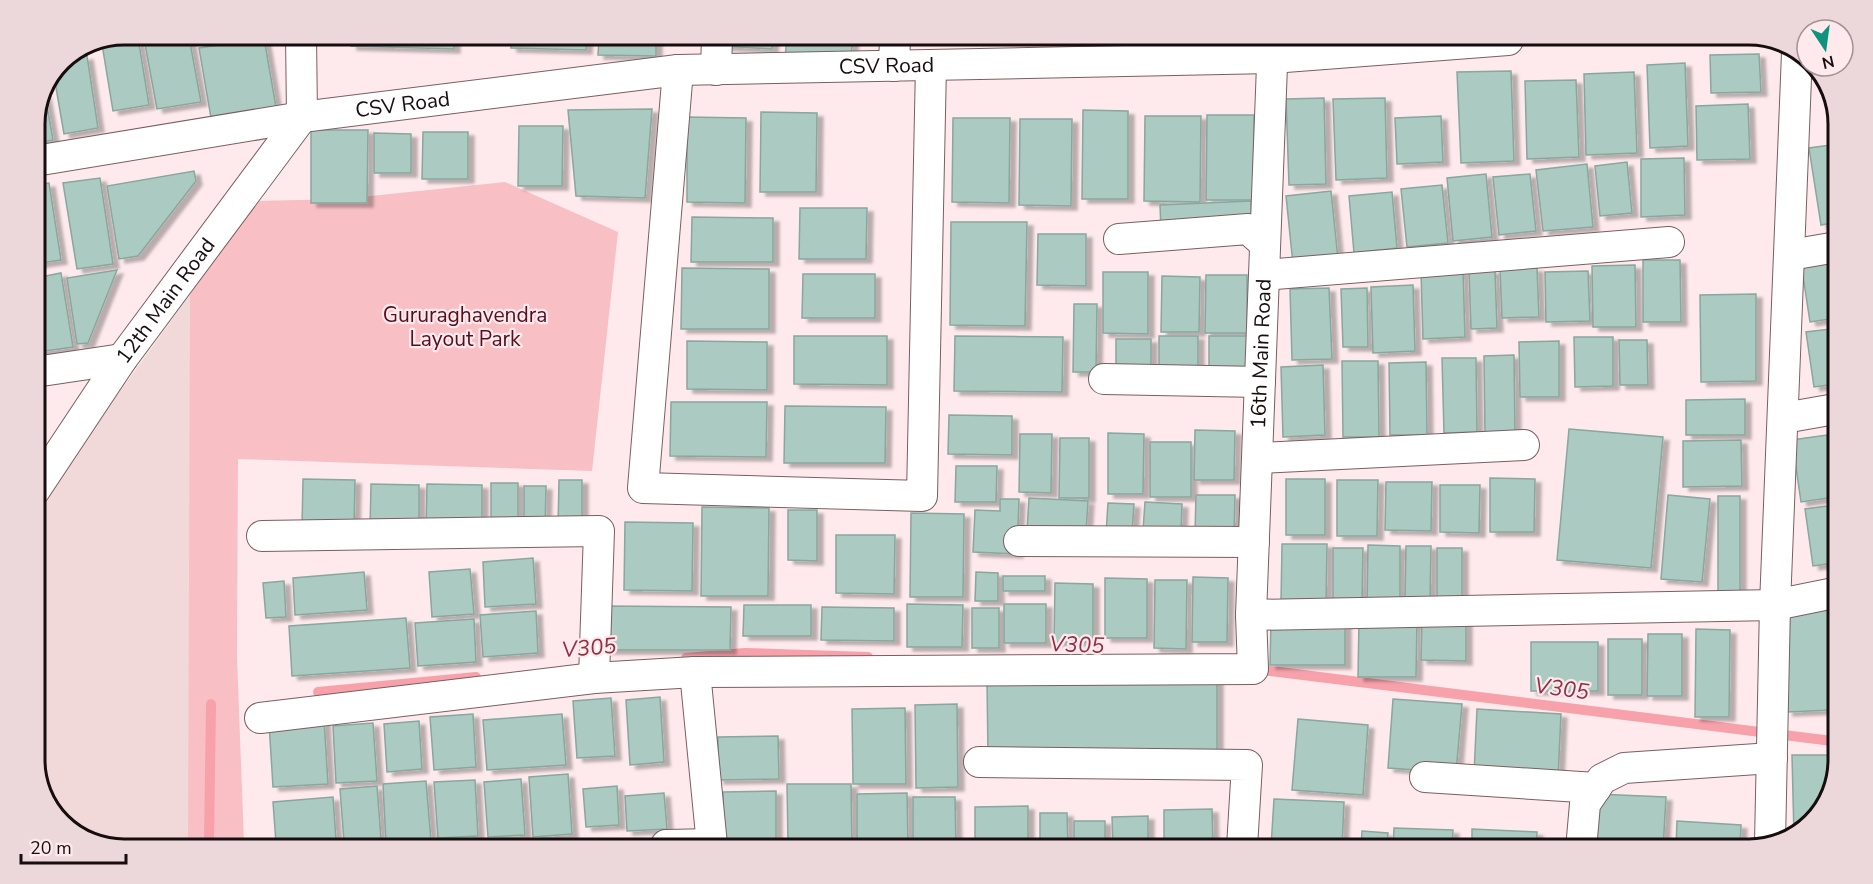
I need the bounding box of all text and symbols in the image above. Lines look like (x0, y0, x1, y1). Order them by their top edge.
north arrow (1795, 18, 1855, 78)
text: N (1820, 50, 1836, 74)
street label: CSV Road (838, 51, 934, 81)
street label: CSV Road (354, 85, 452, 124)
street label: 12th Main Road (109, 232, 221, 369)
street label: 16th Main Road (1244, 278, 1278, 429)
park label: Gururaghavendra Layout Park (383, 301, 547, 353)
water label: V305 (1049, 629, 1105, 661)
water label: V305 (561, 631, 618, 665)
water label: V305 (1533, 671, 1591, 707)
scale bar (21, 827, 126, 865)
text: 20 m (30, 836, 72, 860)

